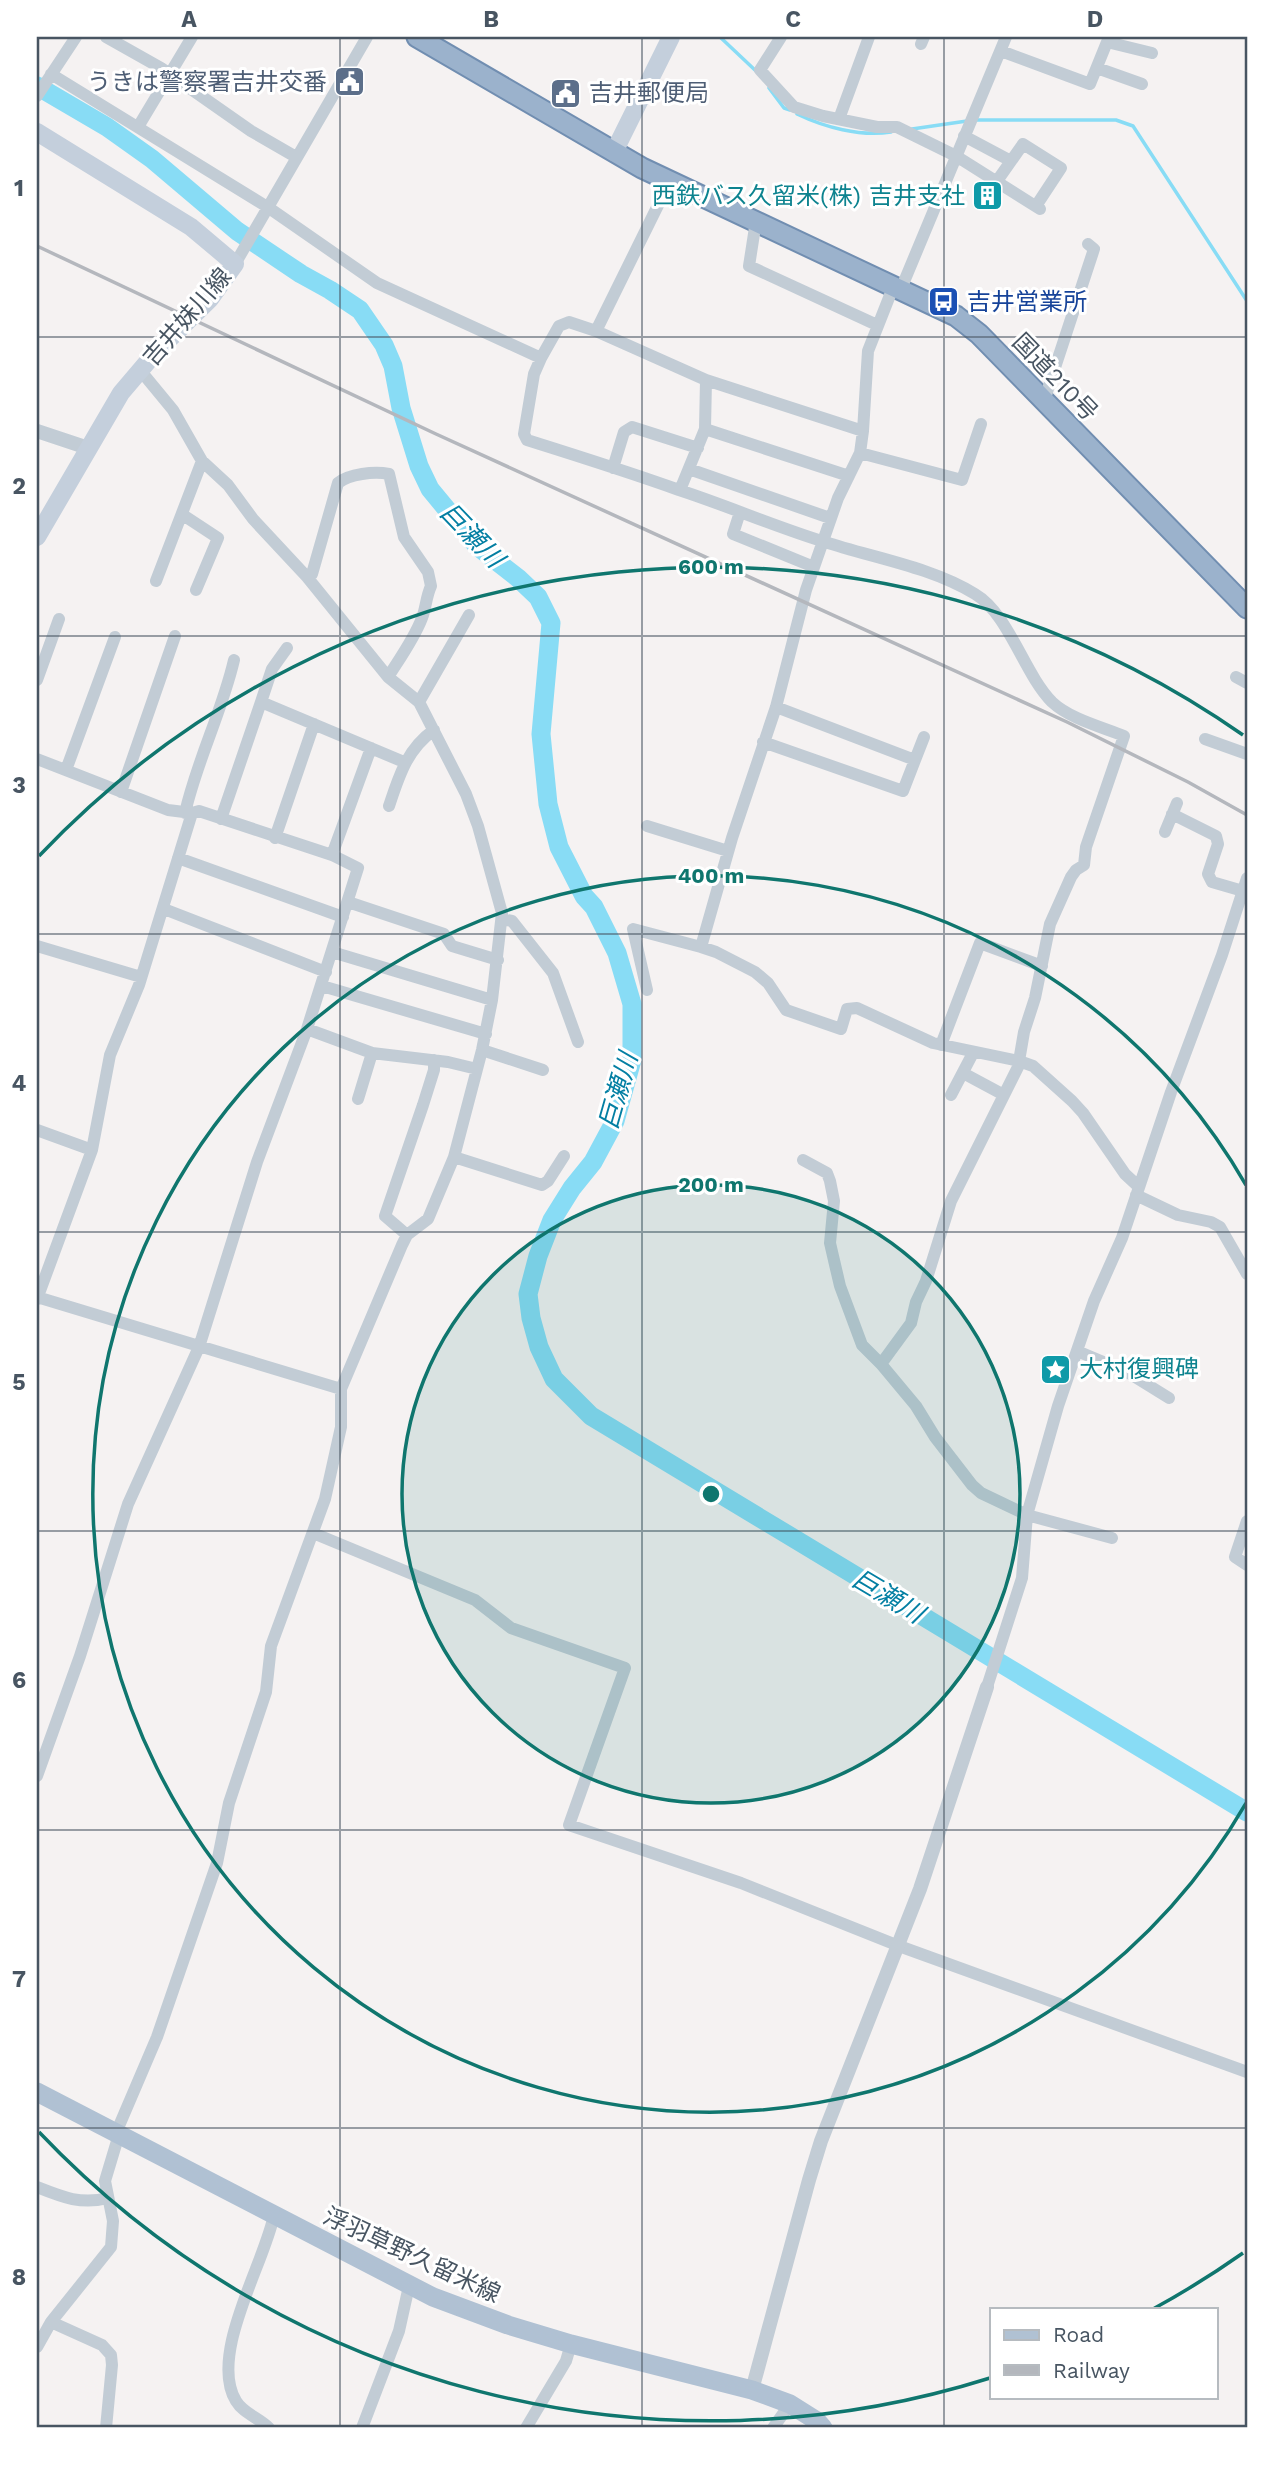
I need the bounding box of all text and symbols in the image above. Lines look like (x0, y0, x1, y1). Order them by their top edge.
text: A (181, 6, 197, 33)
text: B (483, 6, 499, 33)
text: C (785, 6, 801, 33)
text: D (1087, 6, 1103, 33)
public building icon: うきは警察署吉井交番 (333, 65, 367, 99)
place label: うきは警察署吉井交番 (87, 68, 327, 96)
public building icon: 吉井郵便局 (549, 76, 583, 110)
place label: 吉井郵便局 (589, 79, 709, 107)
text: 1 (14, 175, 24, 202)
building icon: 西鉄バス久留米(株) 吉井支社 (971, 179, 1005, 213)
place label: 西鉄バス久留米(株) 吉井支社 (652, 182, 965, 210)
street label: 吉井妹川線 (137, 263, 237, 371)
bus stop icon: 吉井営業所 (927, 285, 961, 319)
place label: 吉井営業所 (967, 288, 1087, 316)
street label: 国道210号 (1007, 328, 1103, 426)
text: 2 (12, 473, 26, 500)
water label: 巨瀬川 (434, 497, 512, 576)
text: 600 m (678, 554, 744, 579)
text: 3 (12, 772, 26, 799)
text: 400 m (678, 863, 744, 888)
water label: 巨瀬川 (593, 1046, 644, 1133)
text: 4 (12, 1070, 27, 1097)
text: 200 m (678, 1172, 744, 1197)
place icon: 大村復興碑 (1039, 1352, 1073, 1386)
place label: 大村復興碑 (1079, 1355, 1199, 1383)
text: 5 (12, 1369, 26, 1396)
centre of rings (699, 1482, 723, 1506)
water label: 巨瀬川 (847, 1563, 932, 1630)
text: 6 (12, 1667, 26, 1694)
text: 7 (12, 1966, 26, 1993)
street label: 浮羽草野久留米線 (319, 2202, 505, 2308)
text: 8 (12, 2264, 26, 2291)
legend (990, 2308, 1218, 2398)
text: Road (1053, 2322, 1104, 2347)
text: Railway (1053, 2358, 1130, 2383)

